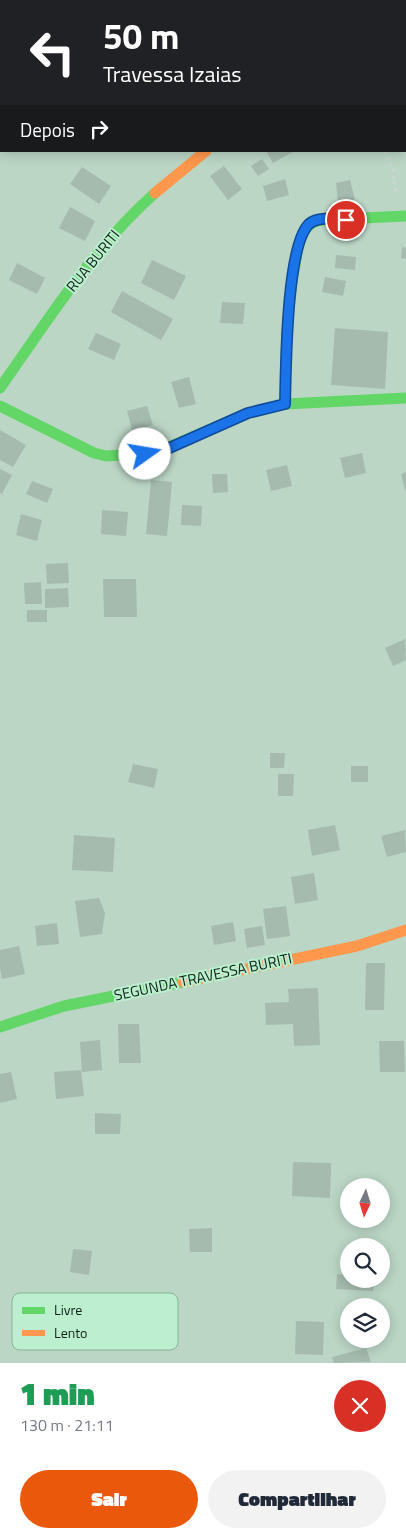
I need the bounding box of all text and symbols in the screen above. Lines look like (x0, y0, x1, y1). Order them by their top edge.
text: 50 m (103, 9, 179, 63)
icon: left (20, 20, 85, 85)
text: Travessa Izaias (103, 57, 242, 91)
text: Depois (20, 115, 75, 144)
icon: right (85, 115, 113, 143)
pin (325, 199, 367, 241)
icon: arrive (332, 206, 360, 234)
street label: RUA BURITI (60, 225, 125, 297)
position arrow (118, 427, 170, 479)
street label: SEGUNDA TRAVESSA BURITI (112, 946, 294, 1007)
north arrow (340, 1178, 390, 1228)
map controls (340, 1178, 390, 1348)
button: search (340, 1238, 390, 1288)
legend (12, 1293, 178, 1350)
button: layers (340, 1298, 390, 1348)
text: Livre (54, 1299, 82, 1320)
text: Lento (54, 1322, 88, 1343)
text: 1 min (20, 1371, 95, 1417)
button: close (334, 1380, 386, 1432)
text: 130 m · 21:11 (20, 1413, 114, 1437)
button: Sair (20, 1470, 198, 1528)
button: Compartilhar (208, 1470, 386, 1528)

